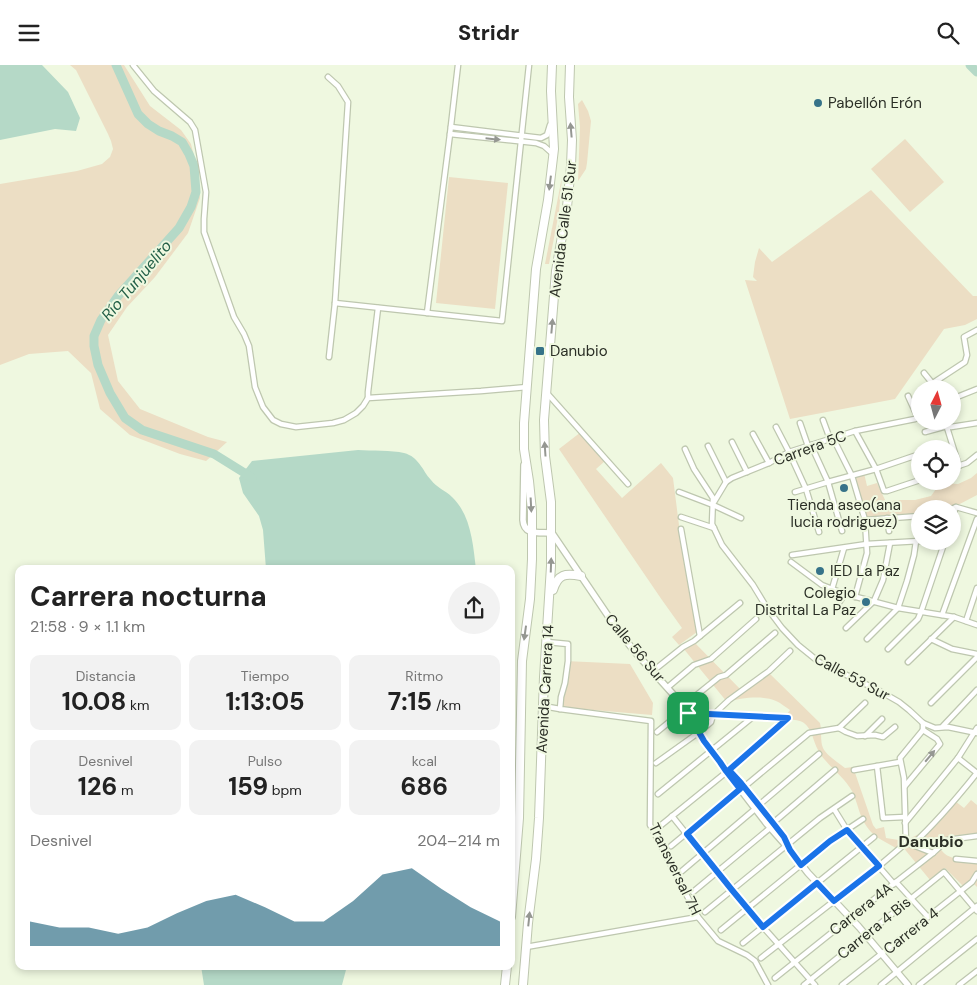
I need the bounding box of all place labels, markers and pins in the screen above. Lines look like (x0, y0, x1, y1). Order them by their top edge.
place label: Pabellón Erón (828, 93, 922, 113)
marker: Pabellón Erón (812, 97, 824, 109)
place label: Danubio (550, 341, 608, 361)
marker: Danubio (534, 345, 546, 357)
marker: Tienda aseo(ana lucia rodriguez) (838, 482, 850, 494)
place label: Tienda aseo(ana lucia rodriguez) (787, 495, 901, 532)
place label: IED La Paz (830, 561, 900, 581)
marker: IED La Paz (814, 565, 826, 577)
place label: Colegio Distrital La Paz (755, 583, 856, 620)
marker: Colegio Distrital La Paz (860, 596, 872, 608)
pin (667, 692, 709, 734)

